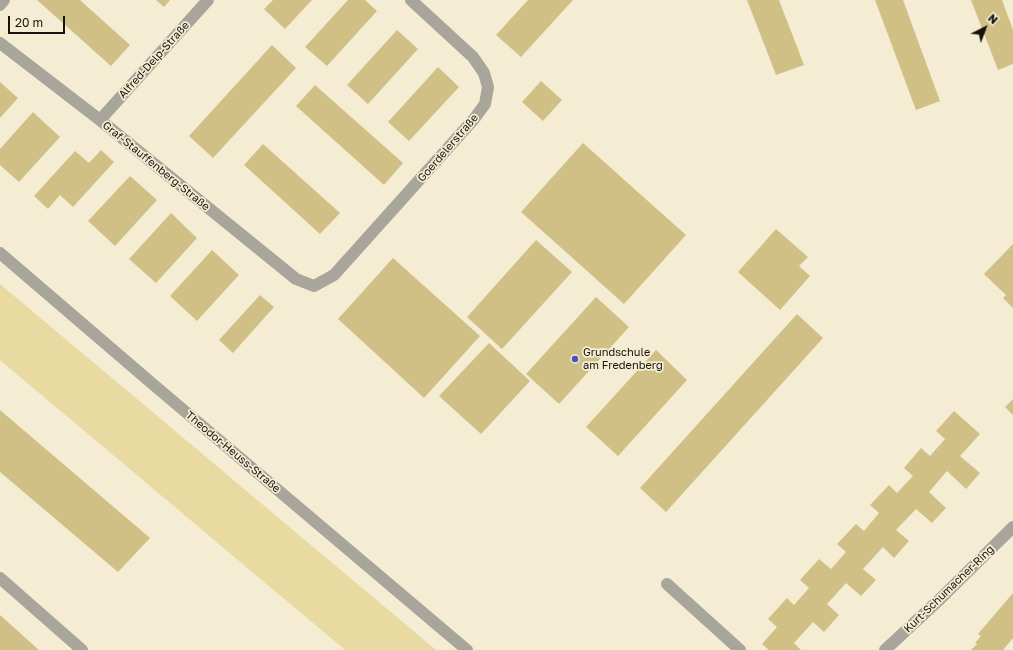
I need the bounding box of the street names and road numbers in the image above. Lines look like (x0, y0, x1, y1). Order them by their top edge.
street label: Alfred-Delp-Straße (116, 19, 192, 101)
street label: Goerdelerstraße (415, 111, 481, 185)
street label: Graf-Stauffenberg-Straße (100, 119, 212, 213)
street label: Theodor-Heuss-Straße (183, 409, 283, 495)
street label: Kurt-Schumacher-Ring (901, 543, 997, 635)

